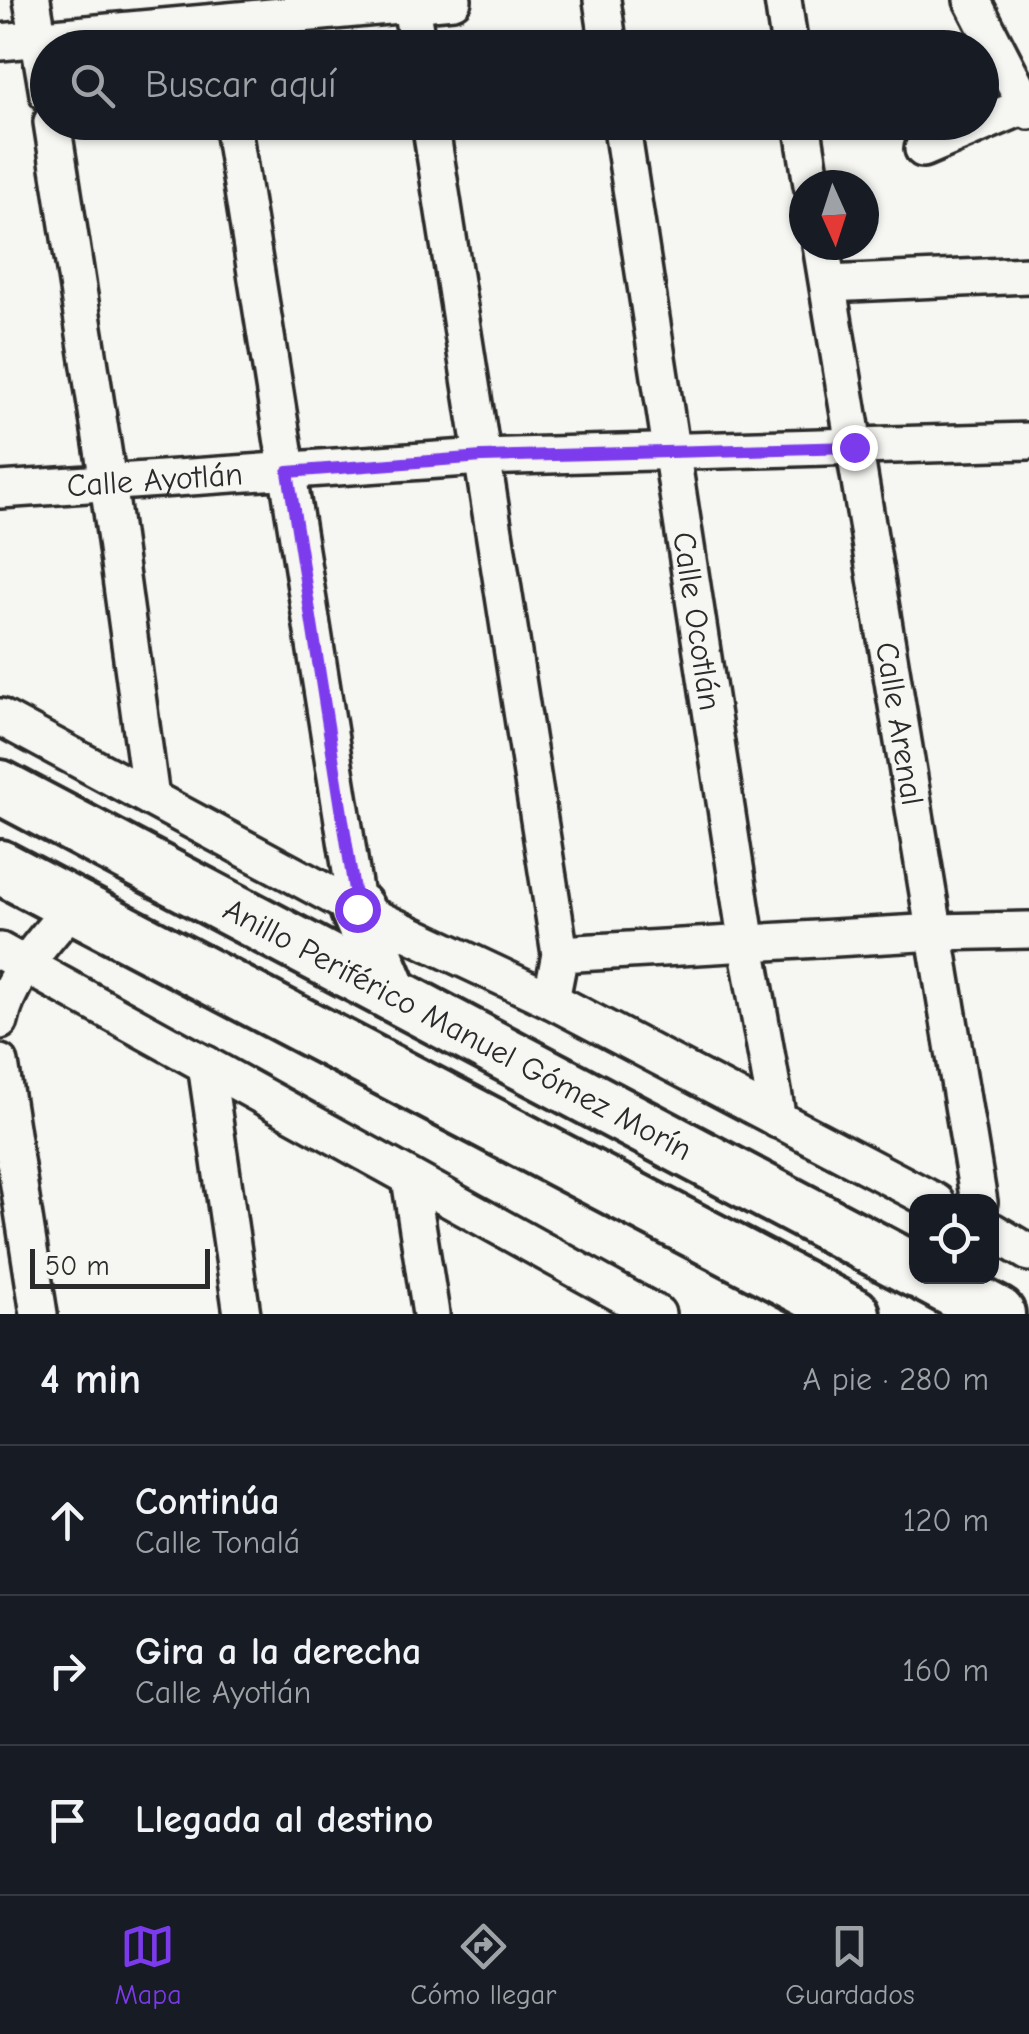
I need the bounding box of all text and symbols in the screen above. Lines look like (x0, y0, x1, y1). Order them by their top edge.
search box (30, 30, 999, 140)
icon: search (65, 58, 120, 113)
text: Buscar aquí (145, 63, 337, 107)
north arrow (789, 170, 879, 260)
route end (832, 425, 878, 471)
street label: Calle Ayotlán (65, 455, 244, 504)
street label: Calle Ocotlán (665, 529, 729, 713)
street label: Calle Arenal (868, 639, 931, 808)
route start (335, 887, 381, 933)
street label: Anillo Periférico Manuel Gómez Morín (217, 891, 698, 1168)
map controls (909, 1194, 999, 1284)
button: locate (909, 1194, 999, 1284)
scale bar (30, 1244, 210, 1288)
text: 50 m (45, 1250, 110, 1282)
text: 4 min (40, 1355, 141, 1404)
text: A pie · 280 m (803, 1361, 989, 1398)
text: Continúa (135, 1480, 279, 1524)
icon: ahead (40, 1493, 95, 1548)
text: 120 m (903, 1502, 989, 1539)
text: Calle Tonalá (135, 1524, 300, 1561)
text: Gira a la derecha (135, 1630, 421, 1674)
icon: right (40, 1643, 95, 1698)
text: 160 m (902, 1652, 989, 1689)
text: Calle Ayotlán (135, 1674, 311, 1711)
icon: arrive (40, 1793, 95, 1848)
text: Llegada al destino (135, 1798, 433, 1842)
tab: Mapa (114, 1919, 182, 2011)
tab: Cómo llegar (410, 1919, 556, 2011)
tab: Guardados (785, 1919, 915, 2011)

